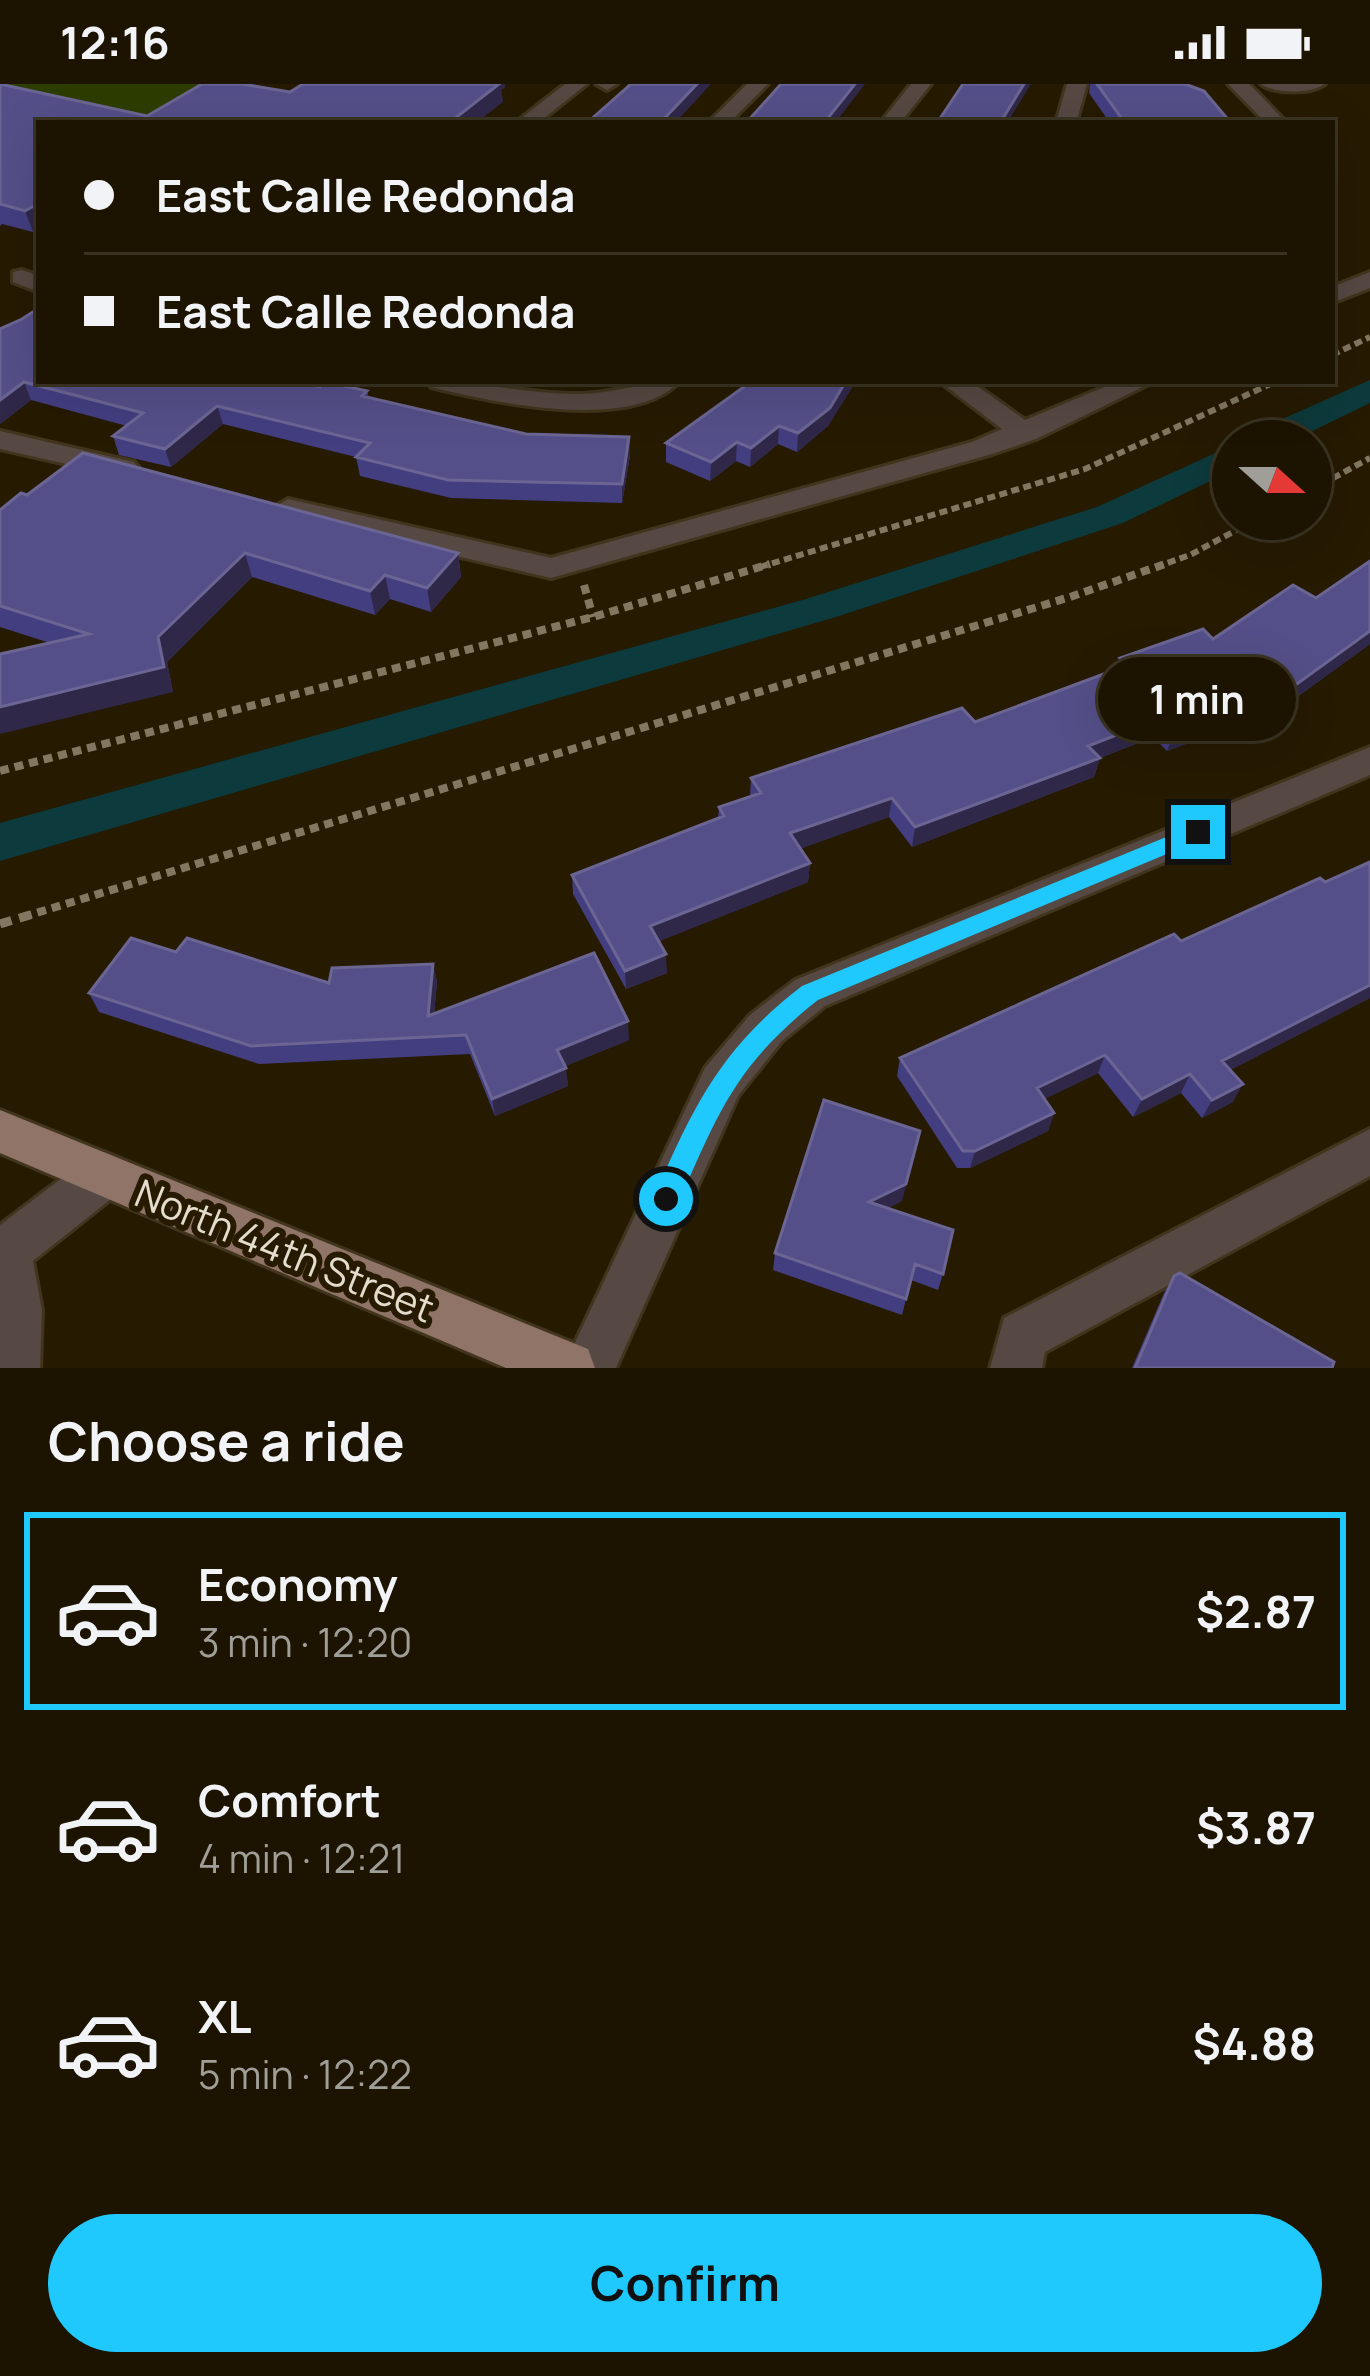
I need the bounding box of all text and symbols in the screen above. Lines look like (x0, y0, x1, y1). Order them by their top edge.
text: 12:16 (60, 11, 170, 73)
text: East Calle Redonda (156, 164, 575, 226)
text: East Calle Redonda (156, 280, 575, 342)
north arrow (1212, 420, 1332, 540)
map controls (1212, 420, 1332, 540)
callout: 1 min (1099, 658, 1297, 742)
text: 1 min (1149, 672, 1245, 726)
route end (1171, 805, 1225, 859)
street label: North 44th Street (127, 1165, 443, 1335)
route start (639, 1172, 693, 1226)
text: Choose a ride (48, 1403, 405, 1477)
text: Economy (198, 1553, 398, 1615)
icon: car (54, 1557, 162, 1665)
text: $2.87 (1196, 1580, 1316, 1642)
text: 3 min · 12:20 (198, 1615, 412, 1669)
text: Comfort (198, 1769, 381, 1831)
icon: car (54, 1773, 162, 1881)
text: $3.87 (1196, 1796, 1316, 1858)
text: 4 min · 12:21 (198, 1831, 405, 1885)
text: XL (198, 1985, 252, 2047)
icon: car (54, 1989, 162, 2097)
text: $4.88 (1192, 2012, 1316, 2074)
text: 5 min · 12:22 (198, 2047, 412, 2101)
button: Confirm (48, 2214, 1322, 2352)

